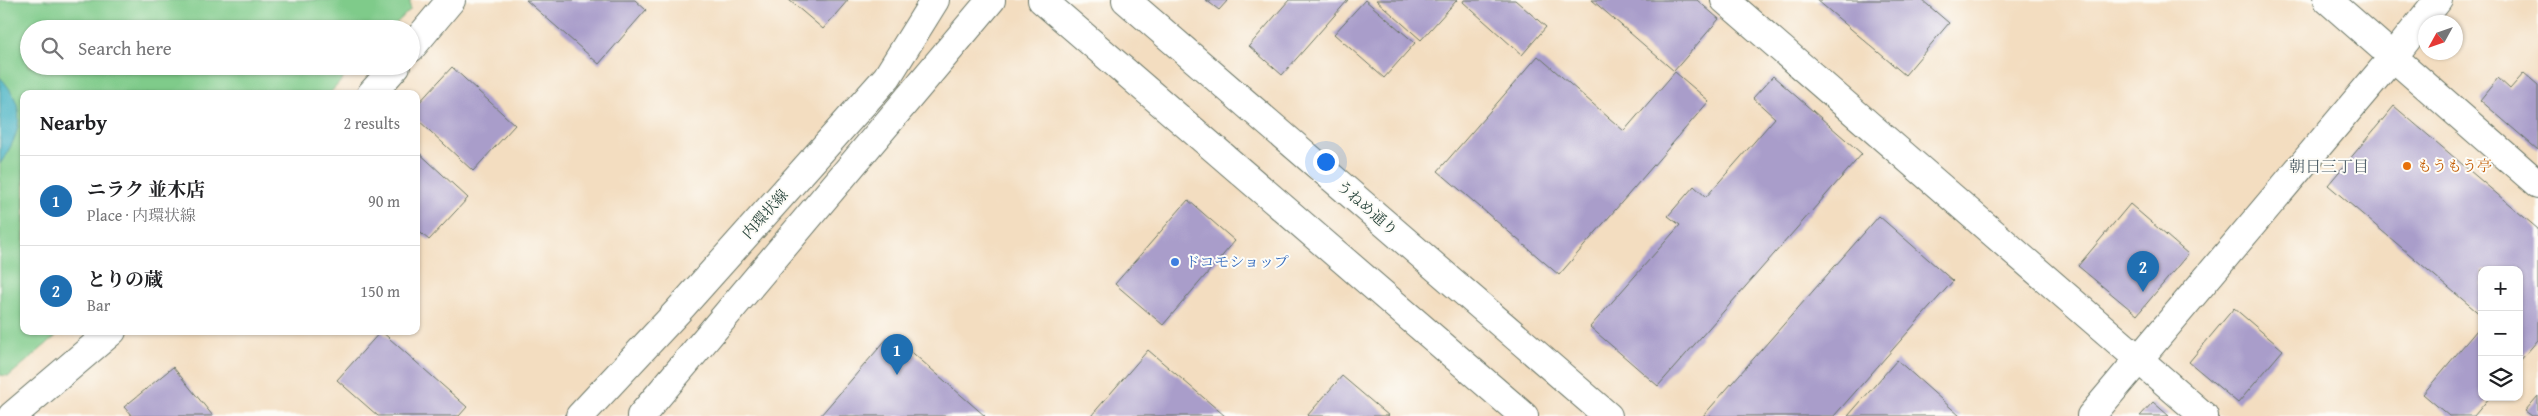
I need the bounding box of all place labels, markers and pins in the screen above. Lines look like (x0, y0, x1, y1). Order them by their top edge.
place label: もうもう亭 (2417, 155, 2492, 176)
marker: もうもう亭 (2401, 160, 2413, 172)
place label: ドコモショップ (1185, 251, 1289, 272)
pin: 2 (2127, 251, 2159, 292)
marker: ドコモショップ (1169, 256, 1181, 268)
pin: 1 (881, 334, 913, 375)

